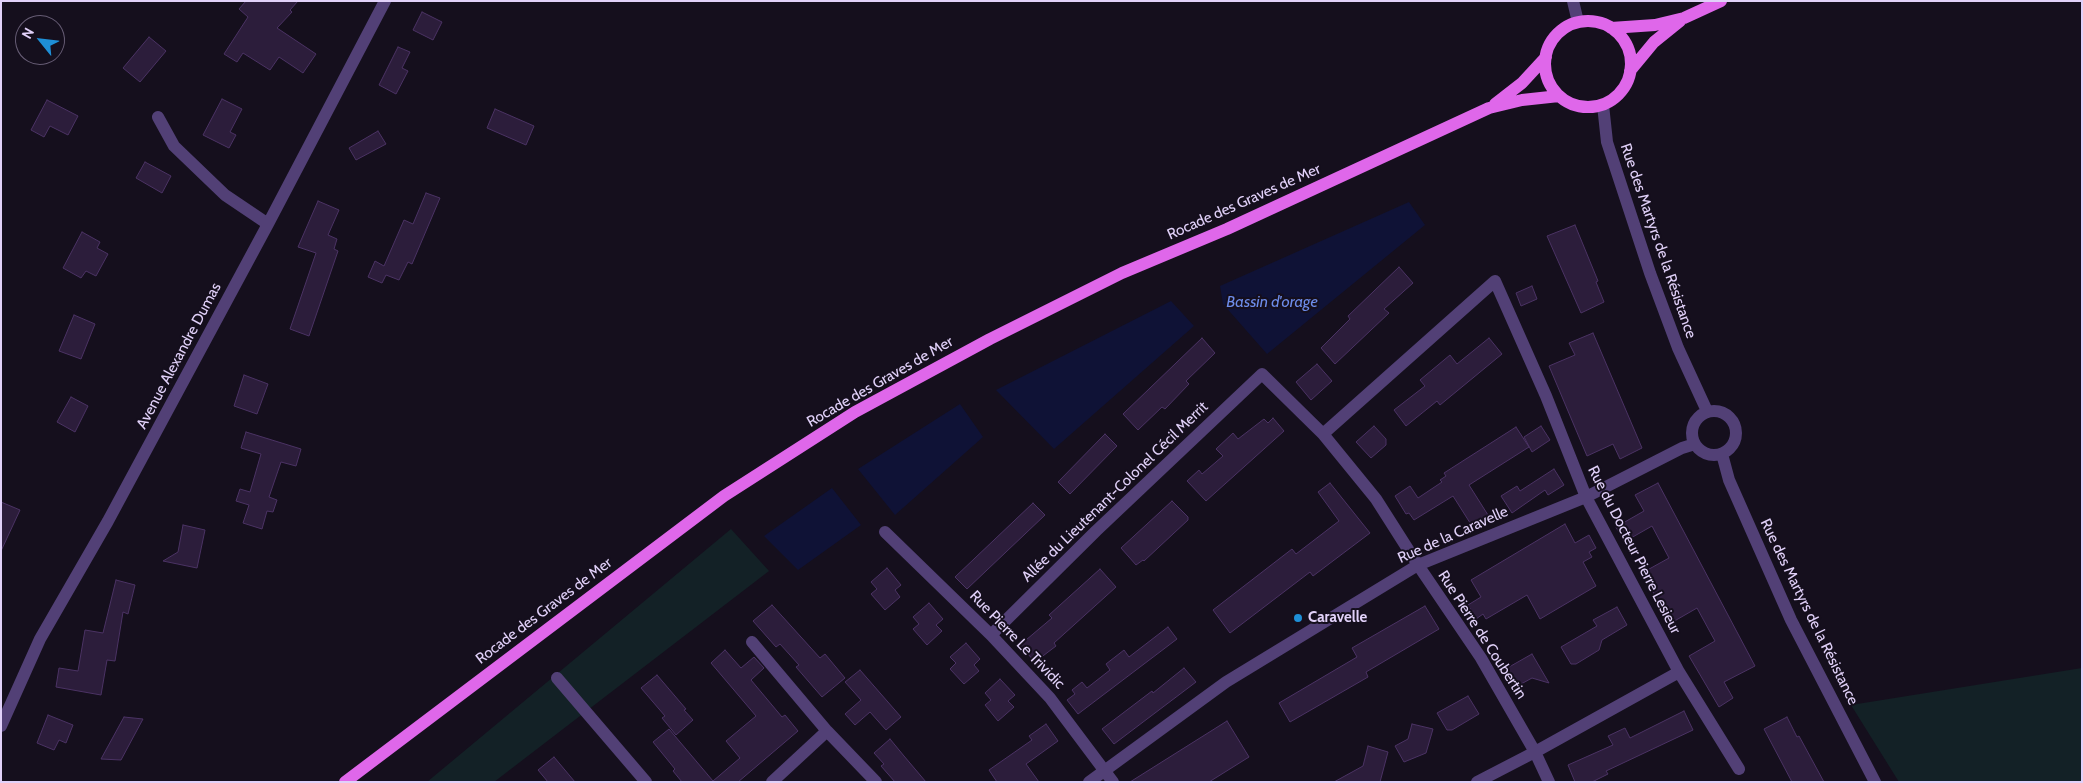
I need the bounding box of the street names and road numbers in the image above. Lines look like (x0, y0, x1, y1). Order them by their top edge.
street label: Rue des Martyrs de la Résistance (1616, 141, 1700, 341)
street label: Rocade des Graves de Mer (1165, 160, 1323, 244)
street label: Avenue Alexandre Dumas (133, 280, 225, 432)
street label: Rocade des Graves de Mer (804, 333, 956, 431)
street label: Allée du Lieutenant-Colonel Cécil Merrit (1018, 398, 1212, 586)
street label: Rue du Docteur Pierre Lesieur (1584, 463, 1684, 637)
street label: Rue de la Caravelle (1395, 503, 1511, 567)
street label: Rue des Martyrs de la Résistance (1756, 516, 1862, 708)
street label: Rocade des Graves de Mer (472, 554, 616, 668)
street label: Rue Pierre de Coubertin (1434, 567, 1530, 703)
street label: Rue Pierre Le Trividic (966, 587, 1068, 693)

